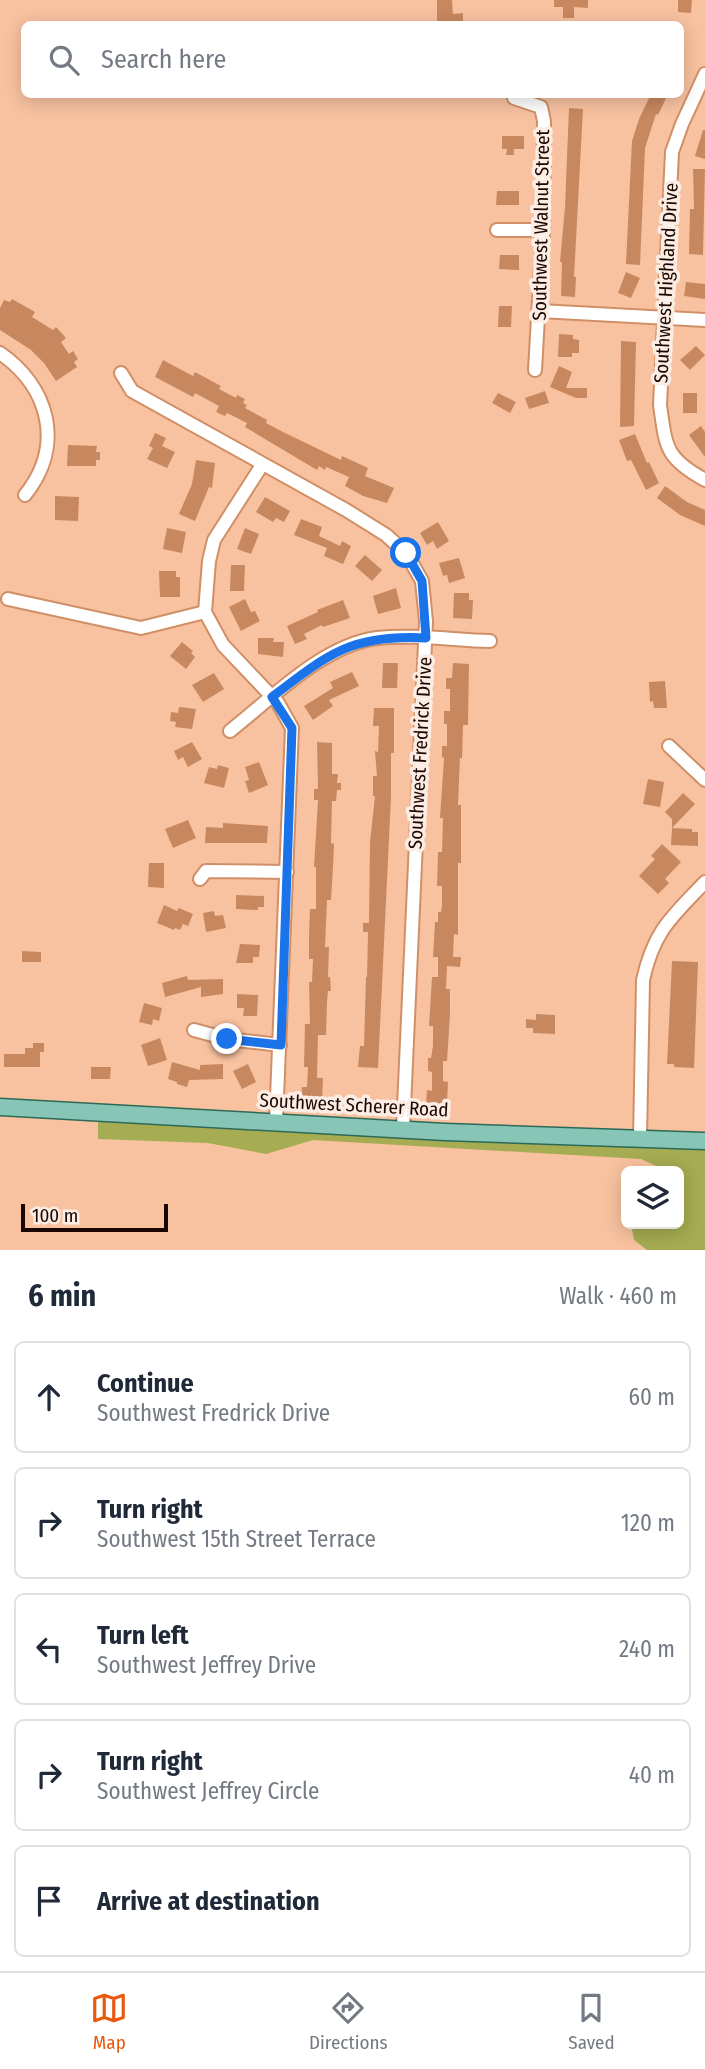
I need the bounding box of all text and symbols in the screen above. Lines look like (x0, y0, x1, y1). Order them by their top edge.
search box (21, 21, 684, 98)
icon: search (45, 41, 83, 79)
text: Search here (101, 44, 226, 75)
street label: Southwest Walnut Street (528, 128, 554, 321)
street label: Southwest Highland Drive (649, 182, 683, 384)
route start (390, 537, 421, 568)
street label: Southwest Fredrick Drive (403, 656, 437, 850)
route end (211, 1023, 242, 1054)
street label: Southwest Scherer Road (259, 1089, 449, 1121)
map controls (621, 1166, 684, 1229)
button: layers (621, 1166, 684, 1229)
scale bar (21, 1201, 168, 1233)
text: 100 m (32, 1204, 78, 1227)
text: 6 min (28, 1278, 96, 1314)
text: Walk · 460 m (559, 1282, 677, 1310)
text: Continue (97, 1368, 194, 1399)
icon: ahead (30, 1378, 68, 1416)
text: 60 m (629, 1383, 675, 1411)
text: Southwest Fredrick Drive (97, 1399, 330, 1427)
text: Turn right (97, 1494, 203, 1525)
icon: right (30, 1504, 68, 1542)
text: 120 m (621, 1509, 675, 1537)
text: Southwest 15th Street Terrace (97, 1525, 376, 1553)
text: Turn left (97, 1620, 189, 1651)
icon: left (30, 1630, 68, 1668)
text: 240 m (619, 1635, 675, 1663)
text: Southwest Jeffrey Drive (97, 1651, 316, 1679)
text: Turn right (97, 1746, 203, 1777)
icon: right (30, 1756, 68, 1794)
text: 40 m (629, 1761, 675, 1789)
text: Southwest Jeffrey Circle (97, 1777, 319, 1805)
icon: arrive (30, 1882, 68, 1920)
text: Arrive at destination (97, 1886, 320, 1917)
tab: Map (90, 1989, 128, 2054)
tab: Directions (309, 1989, 388, 2054)
tab: Saved (568, 1989, 615, 2054)

